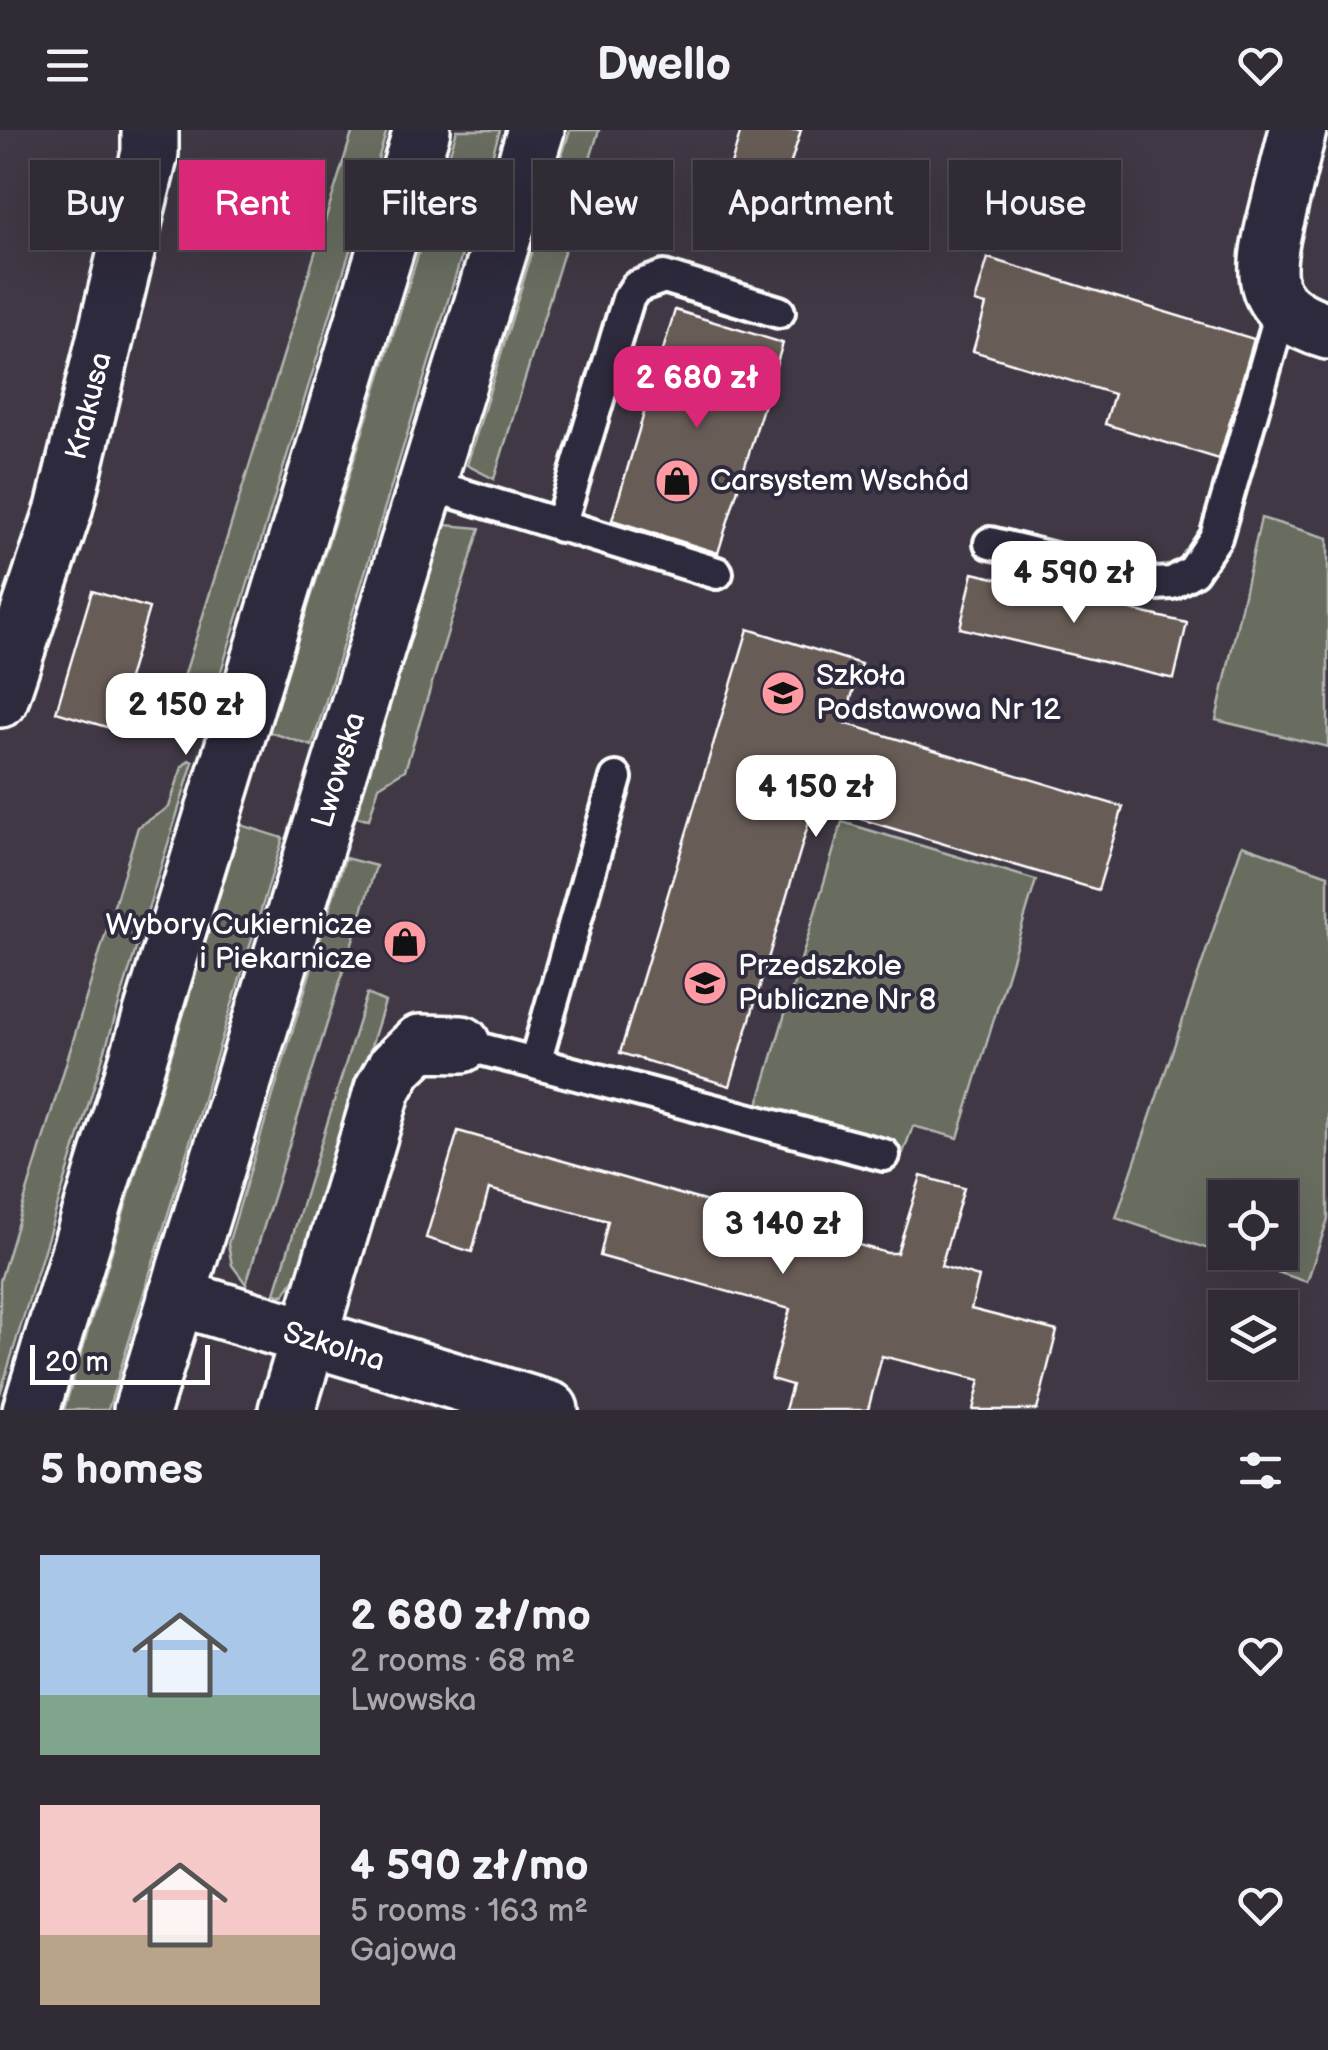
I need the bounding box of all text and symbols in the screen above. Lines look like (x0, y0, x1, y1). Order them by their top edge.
icon: menu (40, 38, 95, 93)
text: Dwello (597, 38, 731, 93)
icon: heart (1233, 38, 1288, 93)
chip: Buy (30, 160, 159, 250)
chip: Rent (179, 160, 325, 250)
chip: Filters (345, 160, 513, 250)
chip: New (533, 160, 673, 250)
chip: Apartment (693, 160, 929, 250)
chip: House (949, 160, 1121, 250)
pin: 2 680 zł (594, 346, 800, 431)
street label: Krakusa (58, 348, 120, 464)
text: 2 680 zł (635, 359, 759, 398)
shop icon: Carsystem Wschód (654, 458, 700, 504)
place label: Carsystem Wschód (710, 463, 969, 499)
pin: 4 590 zł (971, 541, 1177, 626)
text: 4 590 zł (1013, 554, 1135, 593)
place label: Szkoła Podstawowa Nr 12 (816, 658, 1061, 728)
school or university icon: Szkoła Podstawowa Nr 12 (760, 670, 806, 716)
pin: 2 150 zł (83, 673, 289, 758)
text: 2 150 zł (128, 686, 244, 725)
street label: Lwowska (304, 708, 374, 832)
pin: 4 150 zł (713, 755, 919, 840)
text: 4 150 zł (758, 768, 874, 807)
place label: Wybory Cukiernicze i Piekarnicze (105, 907, 372, 977)
shop icon: Wybory Cukiernicze i Piekarnicze (382, 919, 428, 965)
place label: Przedszkole Publiczne Nr 8 (738, 948, 936, 1018)
school or university icon: Przedszkole Publiczne Nr 8 (682, 960, 728, 1006)
map controls (1208, 1180, 1298, 1380)
button: locate (1208, 1180, 1298, 1270)
pin: 3 140 zł (680, 1192, 886, 1277)
text: 3 140 zł (725, 1205, 841, 1244)
button: layers (1208, 1290, 1298, 1380)
street label: Szkolna (279, 1315, 389, 1379)
scale bar (30, 1340, 210, 1384)
text: 20 m (45, 1346, 109, 1379)
icon: filters (1233, 1443, 1288, 1498)
text: 5 homes (40, 1445, 203, 1496)
text: 2 680 zł/mo (350, 1591, 591, 1642)
icon: home (120, 1595, 240, 1715)
icon: heart (1233, 1628, 1288, 1683)
text: 2 rooms · 68 m² (350, 1642, 575, 1681)
text: Lwowska (350, 1681, 477, 1720)
text: 4 590 zł/mo (350, 1841, 589, 1892)
icon: home (120, 1845, 240, 1965)
icon: heart (1233, 1878, 1288, 1933)
text: 5 rooms · 163 m² (350, 1892, 588, 1931)
text: Gajowa (350, 1931, 457, 1970)

